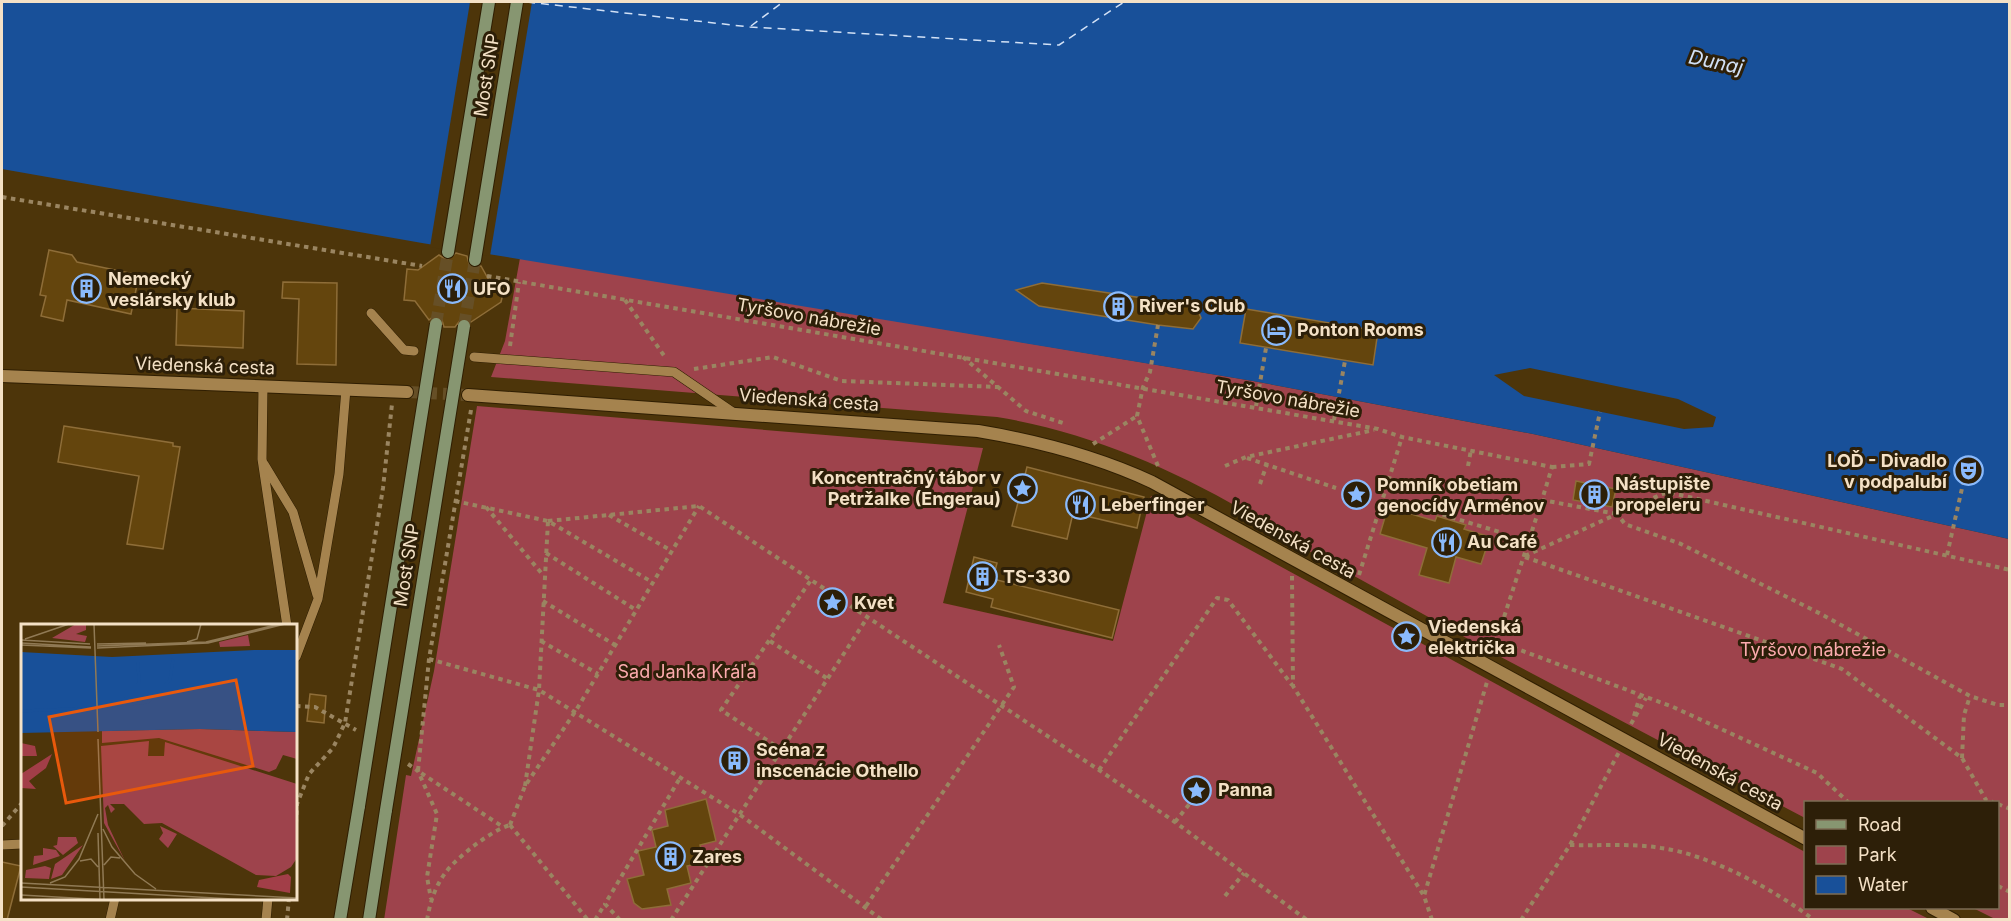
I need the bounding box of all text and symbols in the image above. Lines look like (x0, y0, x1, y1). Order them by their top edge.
street label: Most SNP (470, 32, 503, 118)
water label: Dunaj (1686, 45, 1747, 80)
place label: Nemecký veslársky klub (108, 268, 236, 310)
building icon: Nemecký veslársky klub (71, 273, 103, 305)
restaurant icon: UFO (436, 273, 468, 305)
place label: UFO (473, 278, 511, 299)
building icon: River's Club (1102, 290, 1134, 322)
street label: Tyršovo nábrežie (735, 293, 883, 340)
place label: River's Club (1139, 295, 1245, 316)
hotel icon: Ponton Rooms (1260, 314, 1292, 346)
place label: Ponton Rooms (1297, 319, 1424, 340)
street label: Viedenská cesta (135, 353, 276, 378)
street label: Tyršovo nábrežie (1214, 375, 1362, 422)
street label: Viedenská cesta (738, 384, 880, 415)
place label: LOĎ - Divadlo v podpalubí (1827, 450, 1948, 492)
theatre icon: LOĎ - Divadlo v podpalubí (1952, 455, 1984, 487)
place label: Koncentračný tábor v Petržalke (Engerau) (811, 467, 1001, 509)
place icon: Koncentračný tábor v Petržalke (Engerau) (1006, 472, 1038, 504)
place label: Nástupište propeleru (1615, 473, 1711, 515)
place label: Pomník obetiam genocídy Arménov (1377, 474, 1544, 516)
building icon: Nástupište propeleru (1578, 478, 1610, 510)
place icon: Pomník obetiam genocídy Arménov (1340, 479, 1372, 511)
restaurant icon: Leberfinger (1064, 489, 1096, 521)
place label: Leberfinger (1101, 494, 1204, 515)
street label: Viedenská cesta (1227, 496, 1360, 583)
street label: Most SNP (390, 522, 423, 608)
restaurant icon: Au Café (1430, 526, 1462, 558)
place label: Au Café (1467, 531, 1537, 552)
building icon: TS-330 (966, 561, 998, 593)
place label: TS-330 (1003, 566, 1071, 587)
place icon: Kvet (817, 587, 849, 619)
place label: Kvet (854, 592, 894, 613)
place label: Viedenská električka (1428, 616, 1521, 658)
place icon: Viedenská električka (1391, 621, 1423, 653)
inset map (21, 624, 297, 900)
park label: Tyršovo nábrežie (1740, 639, 1886, 660)
park label: Sad Janka Kráľa (617, 661, 757, 682)
street label: Viedenská cesta (1654, 728, 1787, 815)
place label: Scéna z inscenácie Othello (756, 739, 919, 781)
building icon: Scéna z inscenácie Othello (719, 744, 751, 776)
place icon: Panna (1181, 774, 1213, 806)
place label: Panna (1218, 779, 1273, 800)
legend (1804, 801, 1999, 909)
text: Road (1858, 814, 1901, 835)
building icon: Zares (655, 841, 687, 873)
text: Park (1858, 844, 1897, 865)
place label: Zares (692, 846, 742, 867)
text: Water (1858, 874, 1908, 895)

